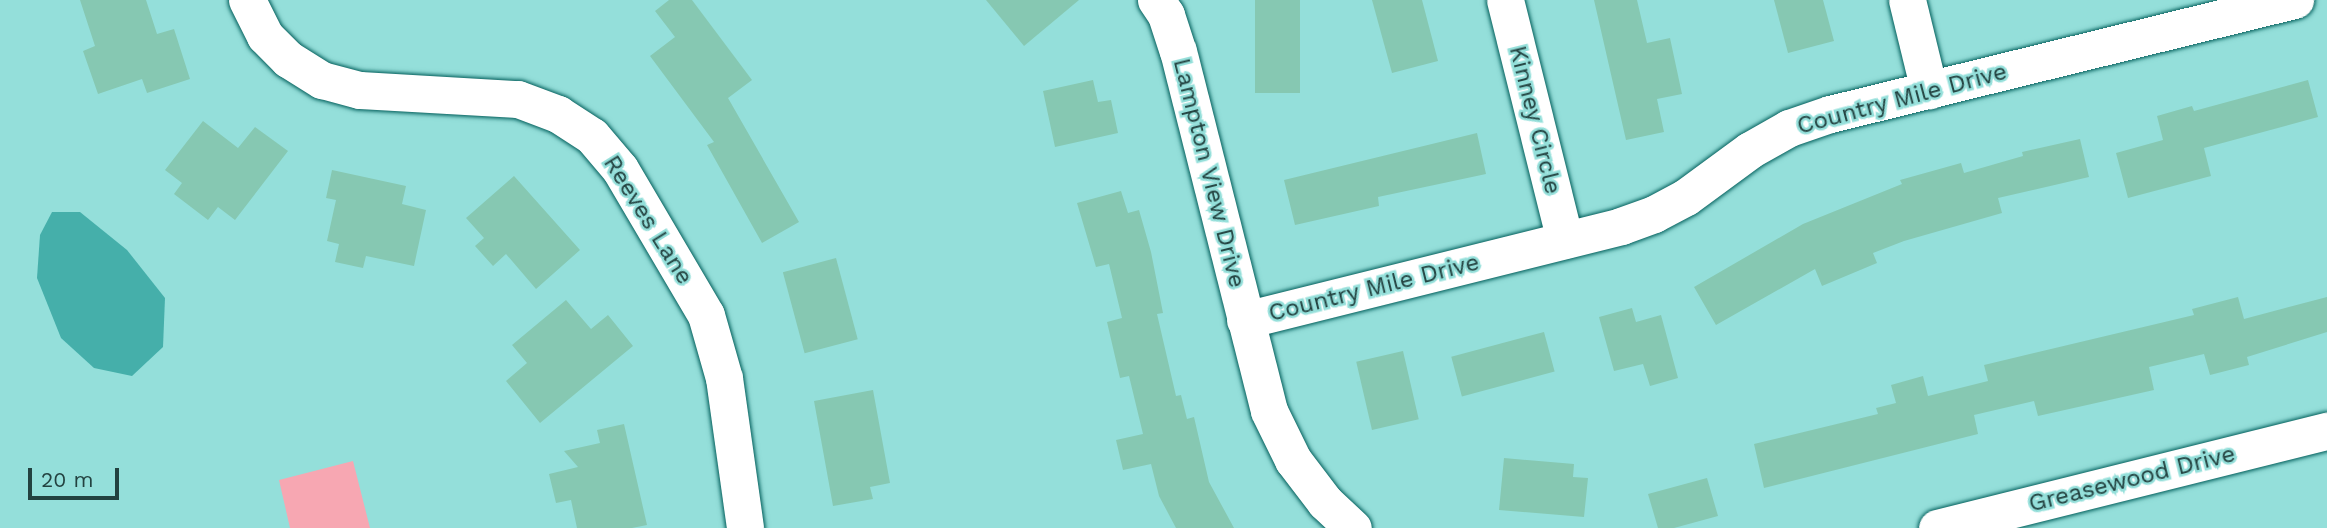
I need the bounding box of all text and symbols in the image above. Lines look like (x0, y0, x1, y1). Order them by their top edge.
street label: Kinney Circle (1503, 42, 1567, 198)
street label: Lampton View Drive (1166, 55, 1252, 291)
street label: Country Mile Drive (1794, 57, 2010, 141)
street label: Reeves Lane (597, 150, 699, 290)
street label: Country Mile Drive (1265, 248, 1483, 328)
street label: Greasewood Drive (2026, 439, 2238, 519)
scale bar (32, 454, 122, 498)
text: 20 m (41, 467, 93, 492)

